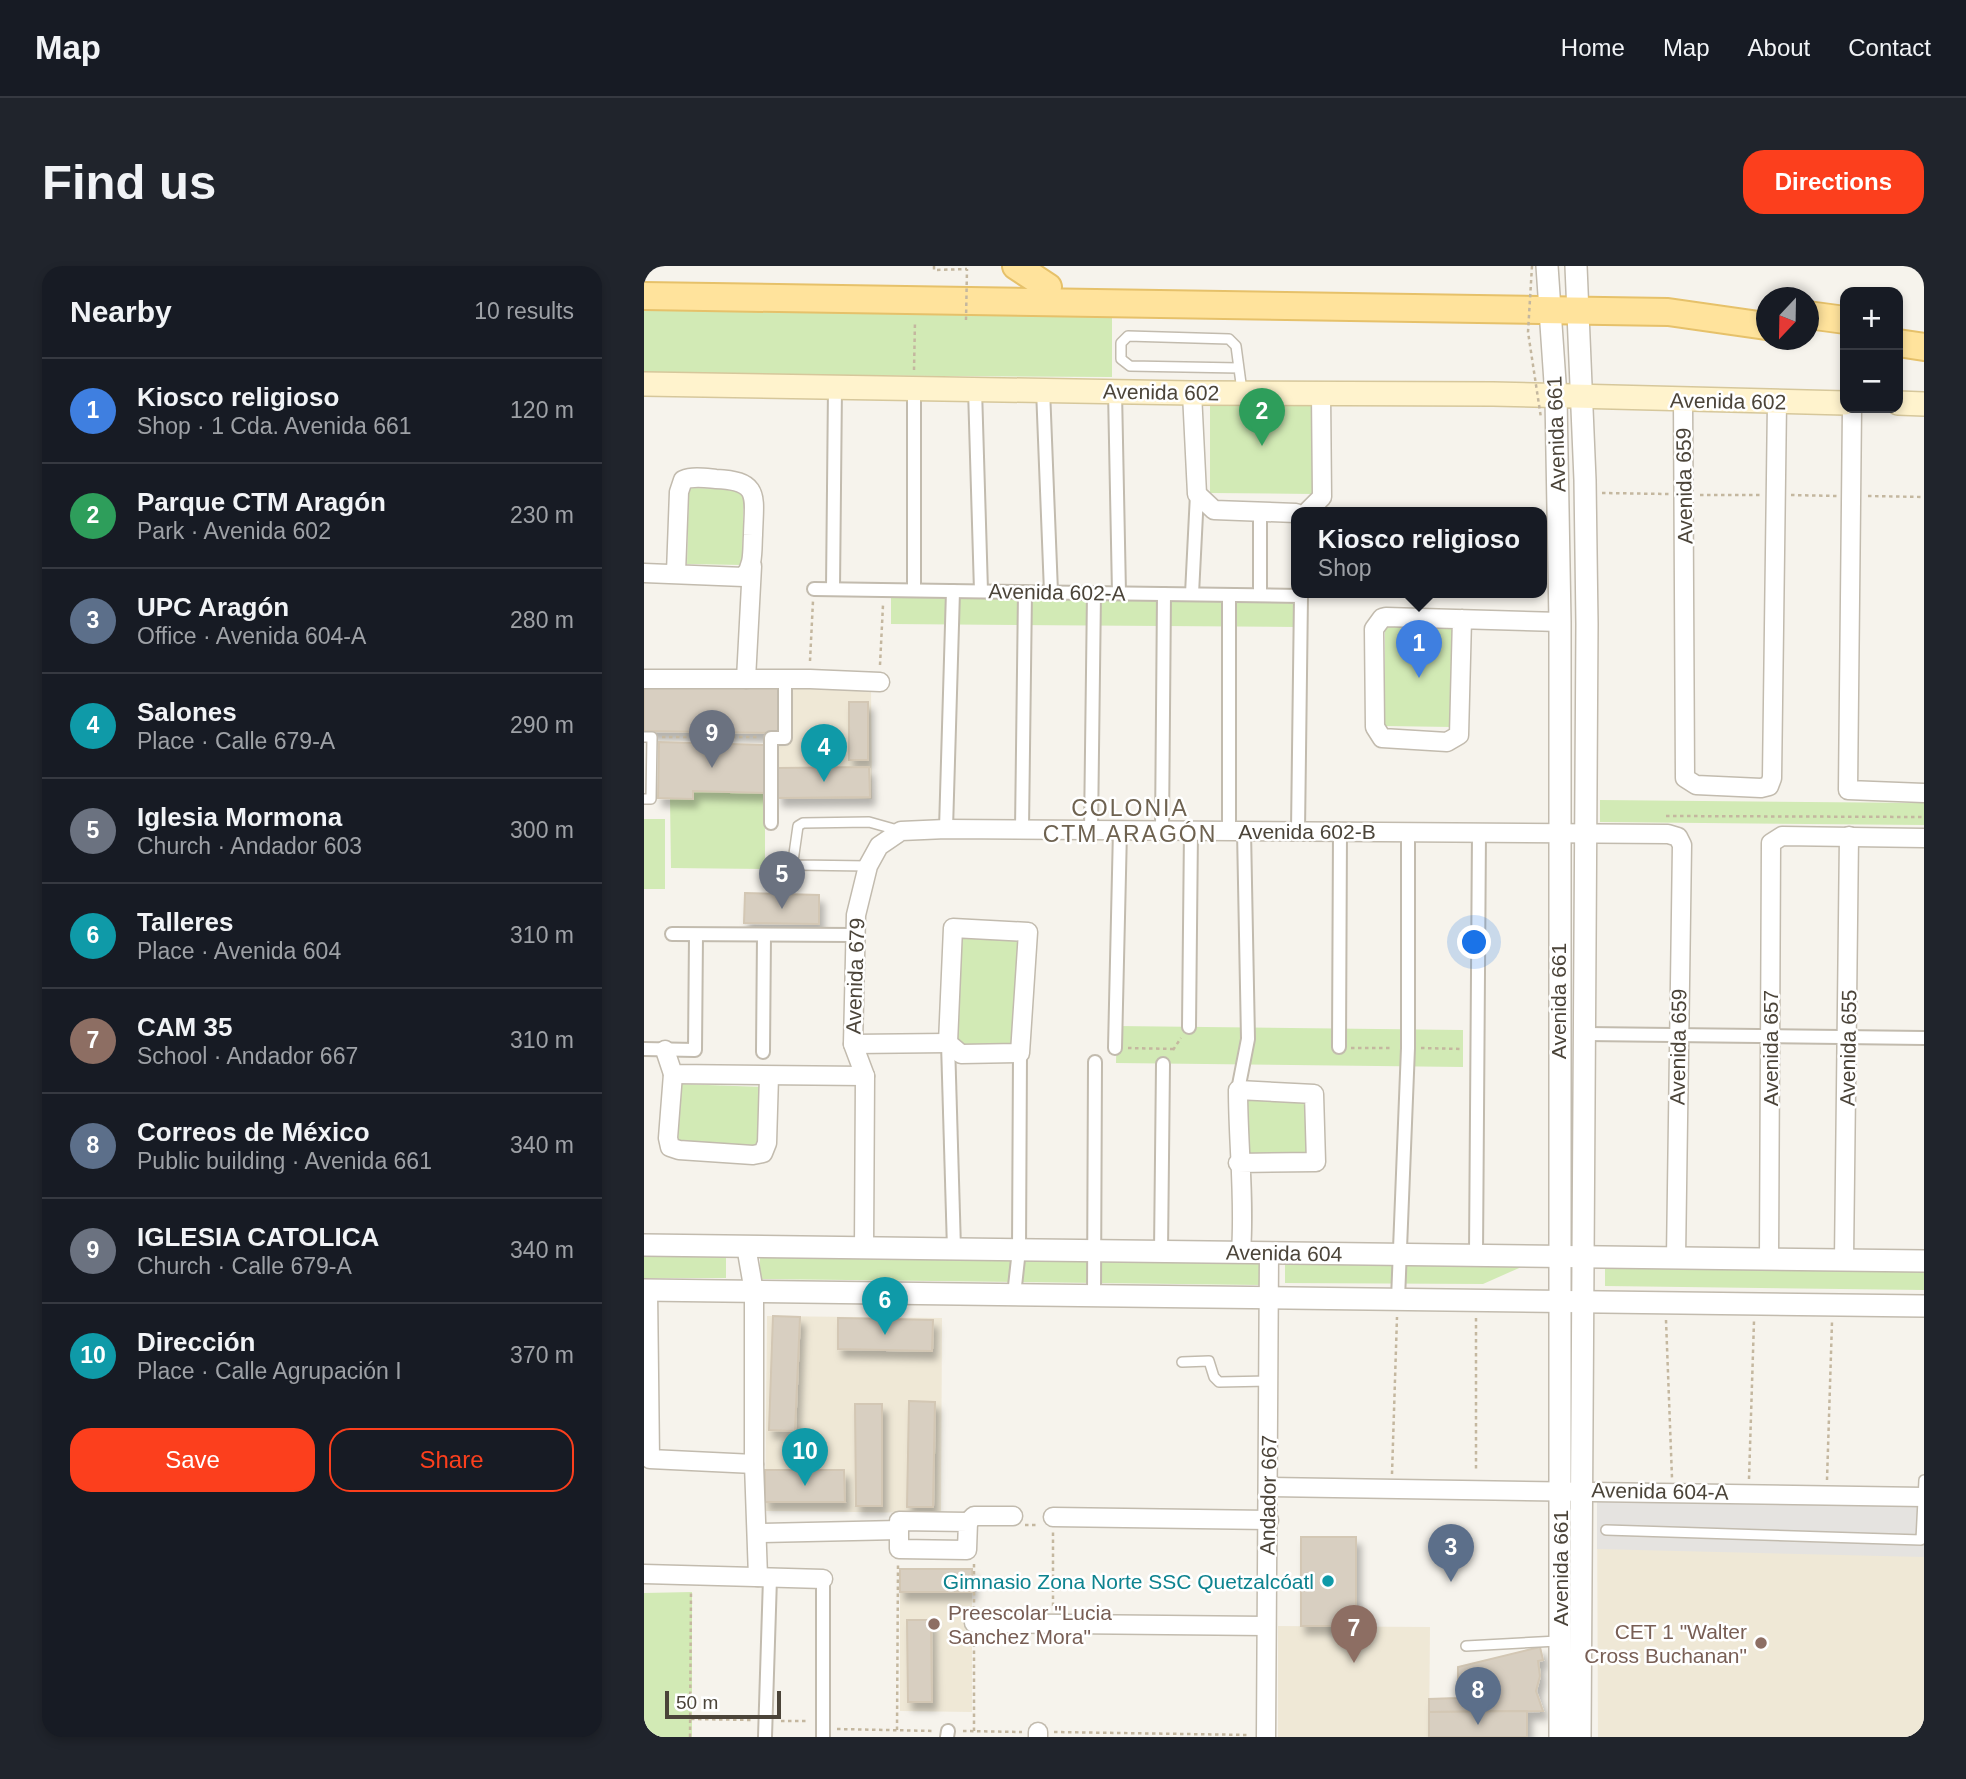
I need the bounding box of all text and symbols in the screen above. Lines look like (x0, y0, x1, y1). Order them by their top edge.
text: Map (35, 29, 101, 66)
text: Home (1561, 34, 1625, 61)
text: Map (1663, 34, 1710, 61)
text: About (1748, 34, 1810, 61)
text: Contact (1848, 34, 1931, 61)
button: Directions (1743, 150, 1924, 214)
text: Find us (42, 155, 216, 209)
north arrow (1756, 287, 1819, 350)
map controls (1840, 287, 1903, 413)
button: + (1840, 287, 1903, 350)
text: Nearby (70, 295, 172, 328)
text: 10 results (474, 298, 574, 324)
button: − (1840, 350, 1903, 413)
street label: Avenida 661 (1542, 375, 1570, 493)
street label: Avenida 602 (1103, 379, 1219, 405)
text: Kiosco religioso (137, 382, 339, 412)
pin: 2 (1239, 388, 1285, 446)
street label: Avenida 602 (1670, 388, 1786, 414)
text: 1 (87, 397, 99, 423)
text: 120 m (510, 397, 574, 423)
text: Shop · 1 Cda. Avenida 661 (137, 413, 412, 439)
street label: Avenida 659 (1671, 428, 1697, 544)
text: Parque CTM Aragón (137, 487, 386, 517)
text: 2 (87, 502, 99, 528)
text: 230 m (510, 502, 574, 528)
popup (1291, 507, 1547, 598)
text: Park · Avenida 602 (137, 518, 331, 544)
text: Kiosco religioso (1318, 524, 1520, 554)
text: Shop (1318, 555, 1372, 581)
street label: Avenida 602-A (988, 579, 1126, 605)
text: UPC Aragón (137, 592, 289, 622)
text: 3 (87, 607, 99, 633)
text: 280 m (510, 607, 574, 633)
pin: 1 (1396, 620, 1442, 678)
text: Office · Avenida 604-A (137, 623, 366, 649)
text: Salones (137, 697, 237, 727)
pin: 9 (689, 710, 735, 768)
text: 4 (87, 712, 99, 738)
text: 290 m (510, 712, 574, 738)
pin: 4 (801, 724, 847, 782)
text: Place · Calle 679-A (137, 728, 335, 754)
district label: COLONIA CTM ARAGÓN (1043, 795, 1217, 847)
text: Iglesia Mormona (137, 802, 342, 832)
text: 5 (87, 817, 99, 843)
text: 300 m (510, 817, 574, 843)
street label: Avenida 602-B (1238, 820, 1376, 843)
text: Church · Andador 603 (137, 833, 362, 859)
pin: 5 (759, 851, 805, 909)
text: Talleres (137, 907, 233, 937)
street label: Avenida 679 (841, 917, 869, 1035)
text: 6 (87, 922, 99, 948)
text: 310 m (510, 922, 574, 948)
your location (1457, 925, 1491, 959)
text: Place · Avenida 604 (137, 938, 341, 964)
street label: Avenida 661 (1547, 943, 1570, 1059)
street label: Avenida 659 (1665, 989, 1691, 1105)
street label: Avenida 657 (1759, 990, 1782, 1106)
street label: Avenida 655 (1835, 990, 1861, 1106)
text: CAM 35 (137, 1012, 232, 1042)
text: 7 (87, 1027, 99, 1053)
text: 310 m (510, 1027, 574, 1053)
text: School · Andador 667 (137, 1043, 358, 1069)
text: Correos de México (137, 1117, 370, 1147)
text: 8 (87, 1132, 99, 1158)
text: 340 m (510, 1132, 574, 1158)
text: Public building · Avenida 661 (137, 1148, 432, 1174)
text: IGLESIA CATOLICA (137, 1222, 379, 1252)
text: 9 (87, 1237, 99, 1263)
text: 340 m (510, 1237, 574, 1263)
street label: Avenida 604 (1226, 1240, 1343, 1266)
text: Church · Calle 679-A (137, 1253, 352, 1279)
pin: 6 (862, 1277, 908, 1335)
text: Dirección (137, 1327, 256, 1357)
text: 10 (80, 1342, 106, 1368)
text: 370 m (510, 1342, 574, 1368)
text: Place · Calle Agrupación I (137, 1358, 402, 1384)
button: Save (70, 1428, 315, 1492)
button: Share (329, 1428, 574, 1492)
pin: 10 (782, 1428, 828, 1486)
street label: Andador 667 (1255, 1435, 1281, 1555)
street label: Avenida 604-A (1591, 1478, 1729, 1504)
street label: Avenida 661 (1549, 1510, 1572, 1626)
pin: 3 (1428, 1524, 1474, 1582)
place label: Gimnasio Zona Norte SSC Quetzalcóatl (943, 1570, 1314, 1593)
marker: Gimnasio Zona Norte SSC Quetzalcóatl (1320, 1573, 1336, 1589)
place label: Preescolar "Lucia Sanchez Mora" (948, 1601, 1112, 1648)
pin: 7 (1331, 1605, 1377, 1663)
marker: Preescolar "Lucia Sanchez Mora" (926, 1616, 942, 1632)
place label: CET 1 "Walter Cross Buchanan" (1584, 1620, 1747, 1667)
marker: CET 1 "Walter Cross Buchanan" (1753, 1635, 1769, 1651)
pin: 8 (1455, 1667, 1501, 1725)
scale bar (665, 1688, 780, 1720)
text: 50 m (676, 1692, 718, 1713)

